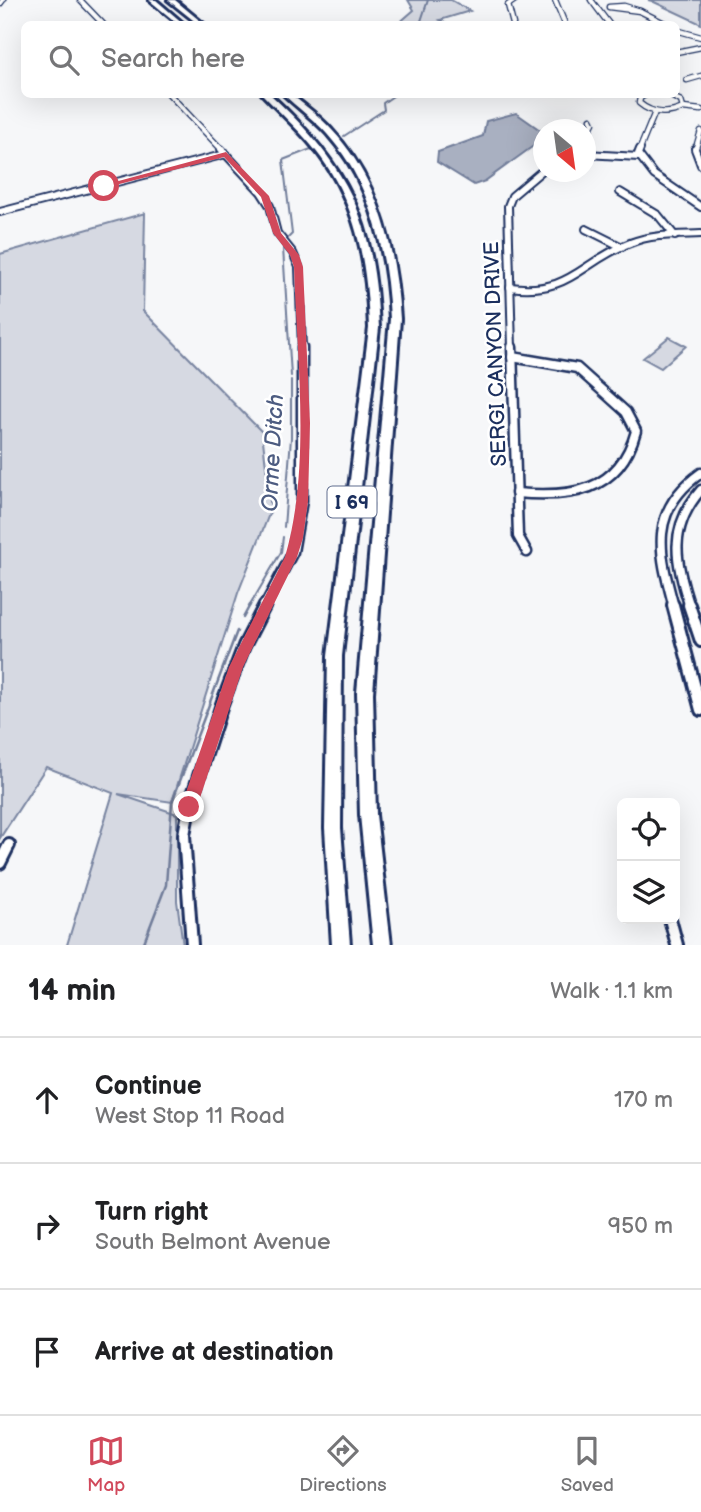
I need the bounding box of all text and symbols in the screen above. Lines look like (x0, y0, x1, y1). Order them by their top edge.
search box (21, 21, 680, 98)
icon: search (45, 41, 83, 79)
text: Search here (101, 44, 245, 75)
north arrow (533, 119, 596, 182)
route start (88, 170, 119, 201)
street label: SERGI CANYON DRIVE (479, 241, 512, 467)
water label: Orme Ditch (256, 393, 290, 513)
road number: I 69 (328, 486, 376, 517)
route end (173, 791, 204, 822)
map controls (617, 798, 680, 924)
button: locate (617, 798, 680, 861)
button: layers (617, 861, 680, 924)
text: 14 min (28, 973, 116, 1009)
text: Walk · 1.1 km (550, 977, 673, 1005)
text: Continue (95, 1071, 202, 1102)
icon: ahead (28, 1081, 66, 1119)
text: 170 m (614, 1086, 673, 1114)
text: West Stop 11 Road (95, 1102, 285, 1130)
text: Turn right (95, 1197, 208, 1228)
icon: right (28, 1207, 66, 1245)
text: 950 m (608, 1212, 673, 1240)
text: South Belmont Avenue (95, 1228, 331, 1256)
icon: arrive (28, 1333, 66, 1371)
text: Arrive at destination (95, 1337, 334, 1368)
tab: Map (87, 1432, 125, 1497)
tab: Directions (299, 1432, 387, 1497)
tab: Saved (561, 1432, 614, 1497)

